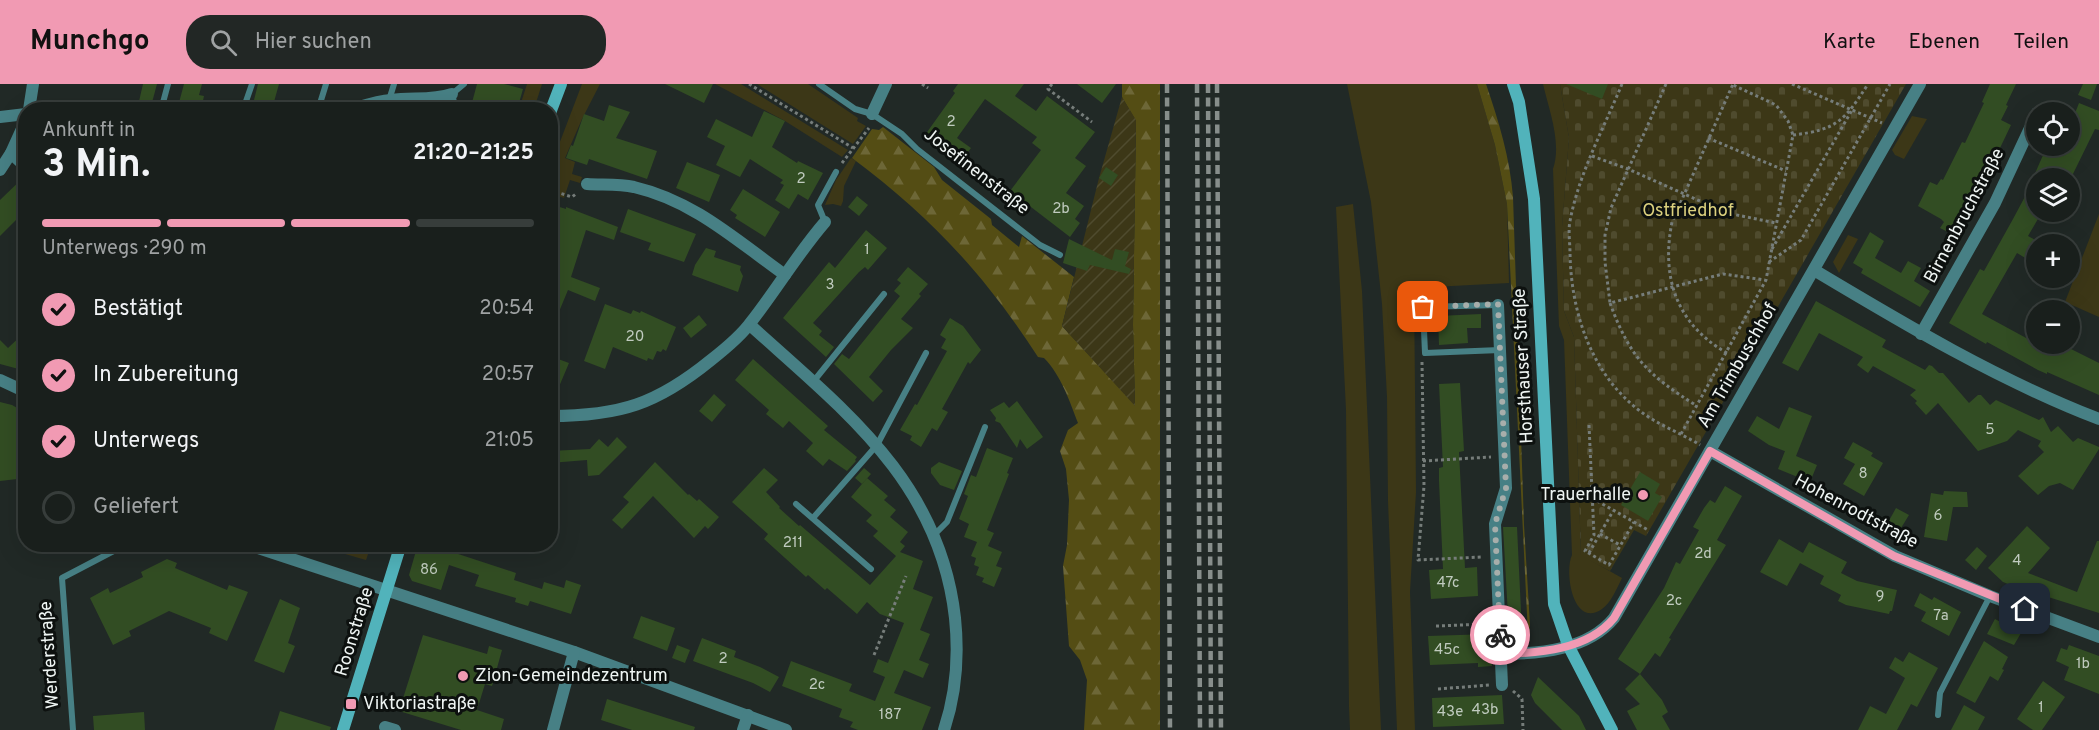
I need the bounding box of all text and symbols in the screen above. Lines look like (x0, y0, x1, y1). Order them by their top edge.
search box (186, 15, 606, 69)
text: Munchgo (30, 24, 150, 60)
icon: search (207, 26, 240, 59)
text: Hier suchen (255, 29, 372, 56)
text: Karte (1823, 29, 1875, 56)
text: Ebenen (1908, 29, 1980, 56)
text: Teilen (2013, 29, 2069, 56)
map controls (2026, 102, 2080, 354)
button: locate (2026, 102, 2080, 156)
house number: 2 (946, 113, 956, 132)
text: Ankunft in (42, 118, 135, 144)
street label: Josefinenstraße (918, 123, 1034, 221)
text: 21:20–21:25 (413, 140, 534, 167)
text: 3 Min. (42, 142, 151, 191)
street label: Birnenbruchstraße (1920, 144, 2010, 288)
button: layers (2026, 168, 2080, 222)
house number: 2 (796, 170, 806, 189)
house number: 2b (1052, 200, 1070, 219)
park label: Ostfriedhof (1642, 200, 1734, 223)
button: + (2026, 234, 2080, 288)
text: Unterwegs · 290 m (42, 236, 207, 262)
house number: 1 (864, 241, 870, 260)
house number: 3 (825, 276, 835, 295)
pin (1397, 281, 1448, 332)
street label: Horsthauser Straße (1508, 288, 1540, 444)
icon: bag (1406, 290, 1439, 323)
icon: check (42, 293, 75, 326)
text: Bestätigt (93, 296, 183, 323)
text: 20:54 (479, 296, 534, 322)
street label: Am Trimbuschhof (1693, 299, 1783, 433)
button: − (2026, 300, 2080, 354)
house number: 20 (626, 328, 644, 347)
icon: check (42, 359, 75, 392)
text: In Zubereitung (93, 362, 239, 389)
text: 20:57 (482, 362, 534, 388)
house number: 5 (1985, 421, 1995, 440)
icon: check (42, 425, 75, 458)
text: Unterwegs (93, 428, 199, 455)
text: 21:05 (485, 428, 534, 454)
house number: 8 (1858, 465, 1868, 484)
street label: Hohenrodtstraße (1790, 470, 1922, 554)
place label: Trauerhalle (1540, 484, 1631, 507)
marker: Trauerhalle (1636, 488, 1650, 502)
text: Geliefert (93, 494, 179, 521)
house number: 6 (1934, 507, 1943, 526)
house number: 211 (783, 534, 803, 553)
house number: 2d (1694, 545, 1712, 564)
house number: 4 (2012, 552, 2022, 571)
house number: 86 (420, 561, 438, 580)
house number: 47c (1436, 574, 1460, 593)
pin (1999, 583, 2050, 634)
street label: Roonstraße (331, 585, 379, 679)
house number: 9 (1876, 588, 1884, 607)
house number: 2c (1666, 592, 1682, 611)
icon: home (2008, 592, 2041, 625)
street label: Werderstraße (35, 600, 65, 710)
courier (1470, 605, 1530, 665)
house number: 7a (1933, 607, 1949, 626)
icon: bike (1484, 619, 1517, 652)
house number: 45c (1434, 641, 1460, 660)
house number: 2 (718, 650, 728, 669)
house number: 1b (2076, 655, 2090, 674)
place label: Zion-Gemeindezentrum (475, 665, 668, 688)
marker: Zion-Gemeindezentrum (456, 669, 470, 683)
house number: 2c (809, 676, 825, 695)
place label: Viktoriastraße (363, 693, 476, 716)
marker: Viktoriastraße (344, 697, 358, 711)
house number: 1 (2038, 699, 2044, 718)
house number: 43b (1472, 701, 1498, 720)
house number: 43e (1437, 703, 1463, 722)
house number: 187 (879, 706, 901, 725)

